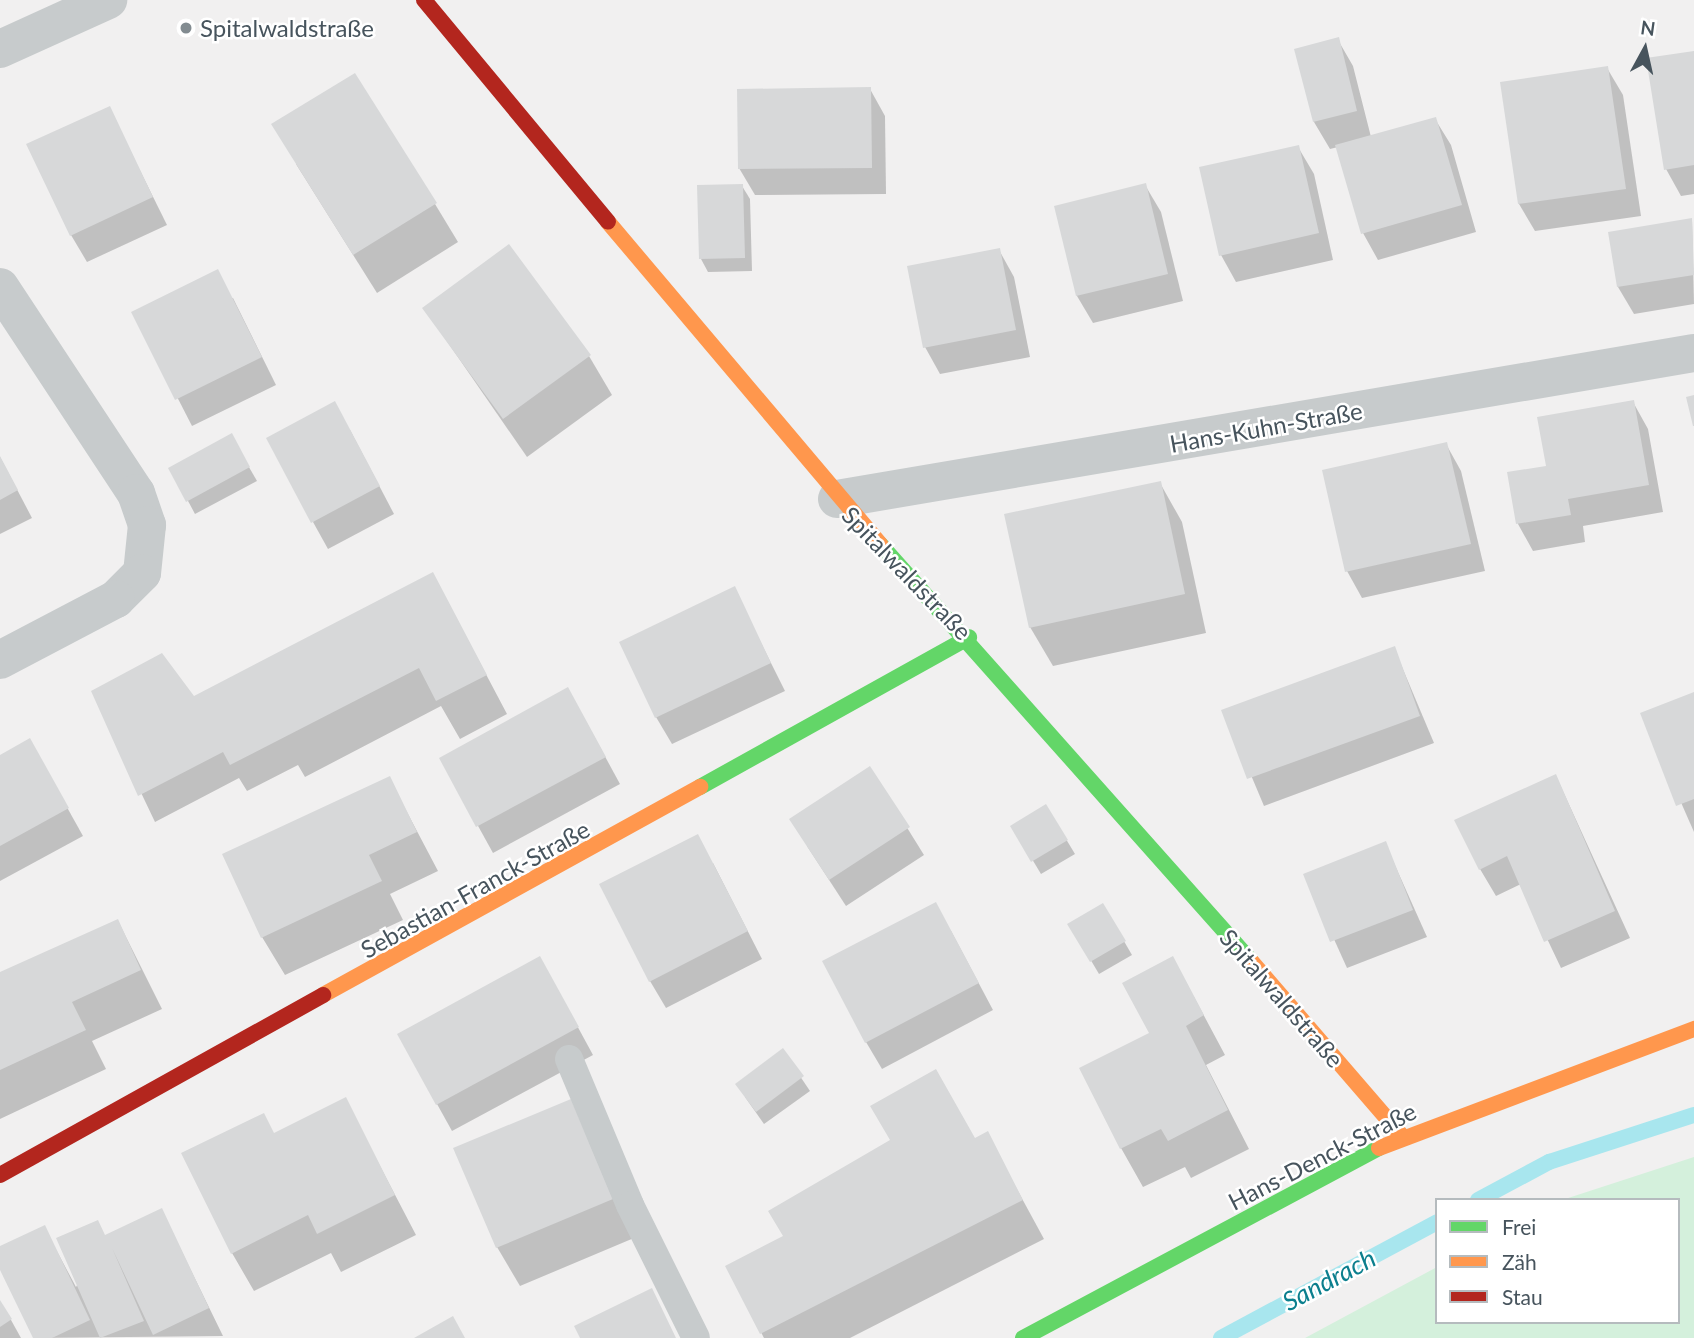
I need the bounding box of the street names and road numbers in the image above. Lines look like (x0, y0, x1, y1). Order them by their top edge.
street label: Hans-Kuhn-Straße (1167, 396, 1365, 458)
street label: Spitalwaldstraße (836, 500, 978, 646)
street label: Sebastian-Franck-Straße (356, 814, 594, 964)
street label: Spitalwaldstraße (1214, 923, 1350, 1073)
street label: Hans-Denck-Straße (1223, 1096, 1421, 1216)

